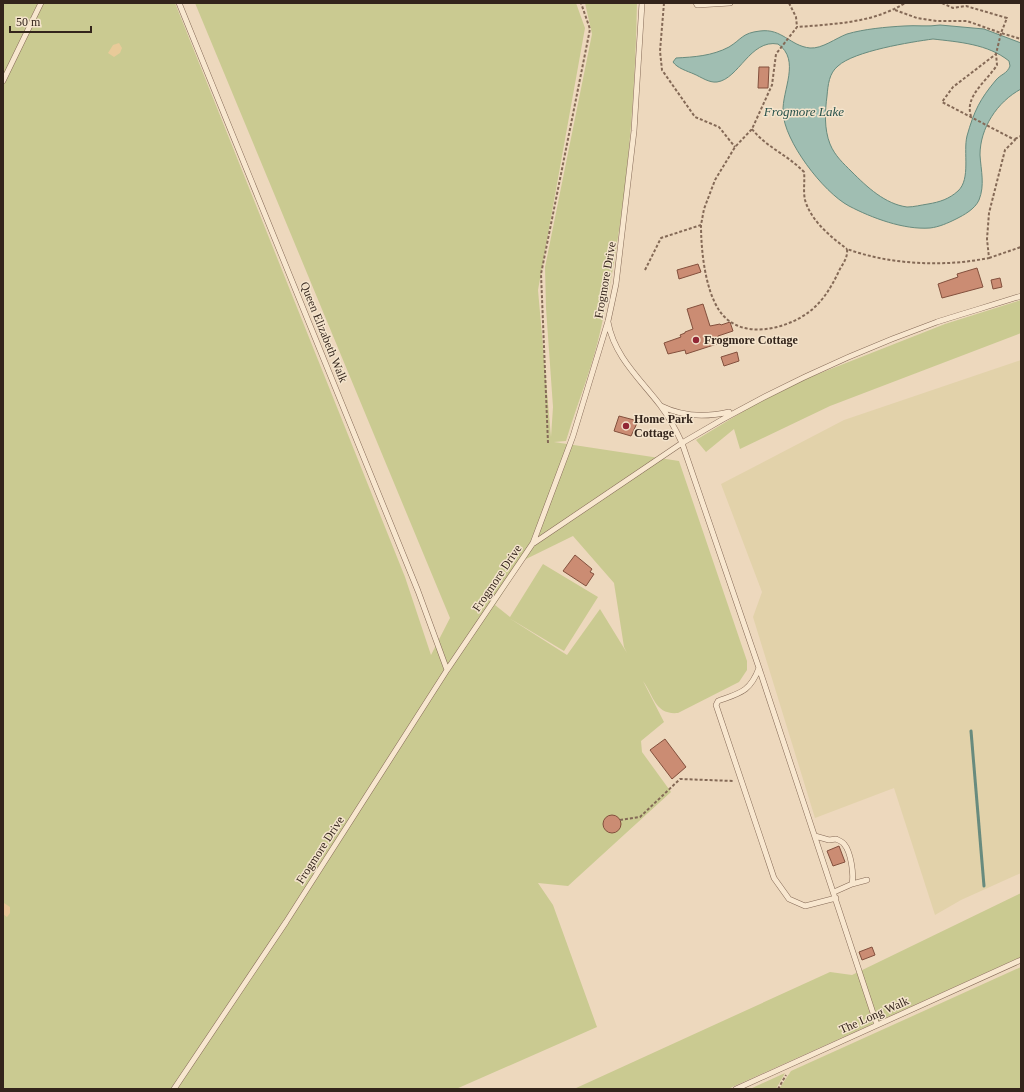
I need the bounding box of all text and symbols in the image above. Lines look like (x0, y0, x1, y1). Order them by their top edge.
scale bar (10, 8, 91, 34)
text: 50 m (16, 15, 41, 29)
water label: Frogmore Lake (763, 104, 844, 119)
street label: Frogmore Drive (591, 241, 619, 319)
street label: Queen Elizabeth Walk (297, 280, 351, 384)
place label: Frogmore Cottage (704, 333, 799, 347)
marker: Frogmore Cottage (691, 335, 701, 345)
place label: Home Park Cottage (634, 412, 693, 440)
marker: Home Park Cottage (621, 421, 631, 431)
street label: Frogmore Drive (469, 542, 525, 614)
street label: Frogmore Drive (293, 814, 347, 886)
street label: The Long Walk (837, 993, 911, 1037)

